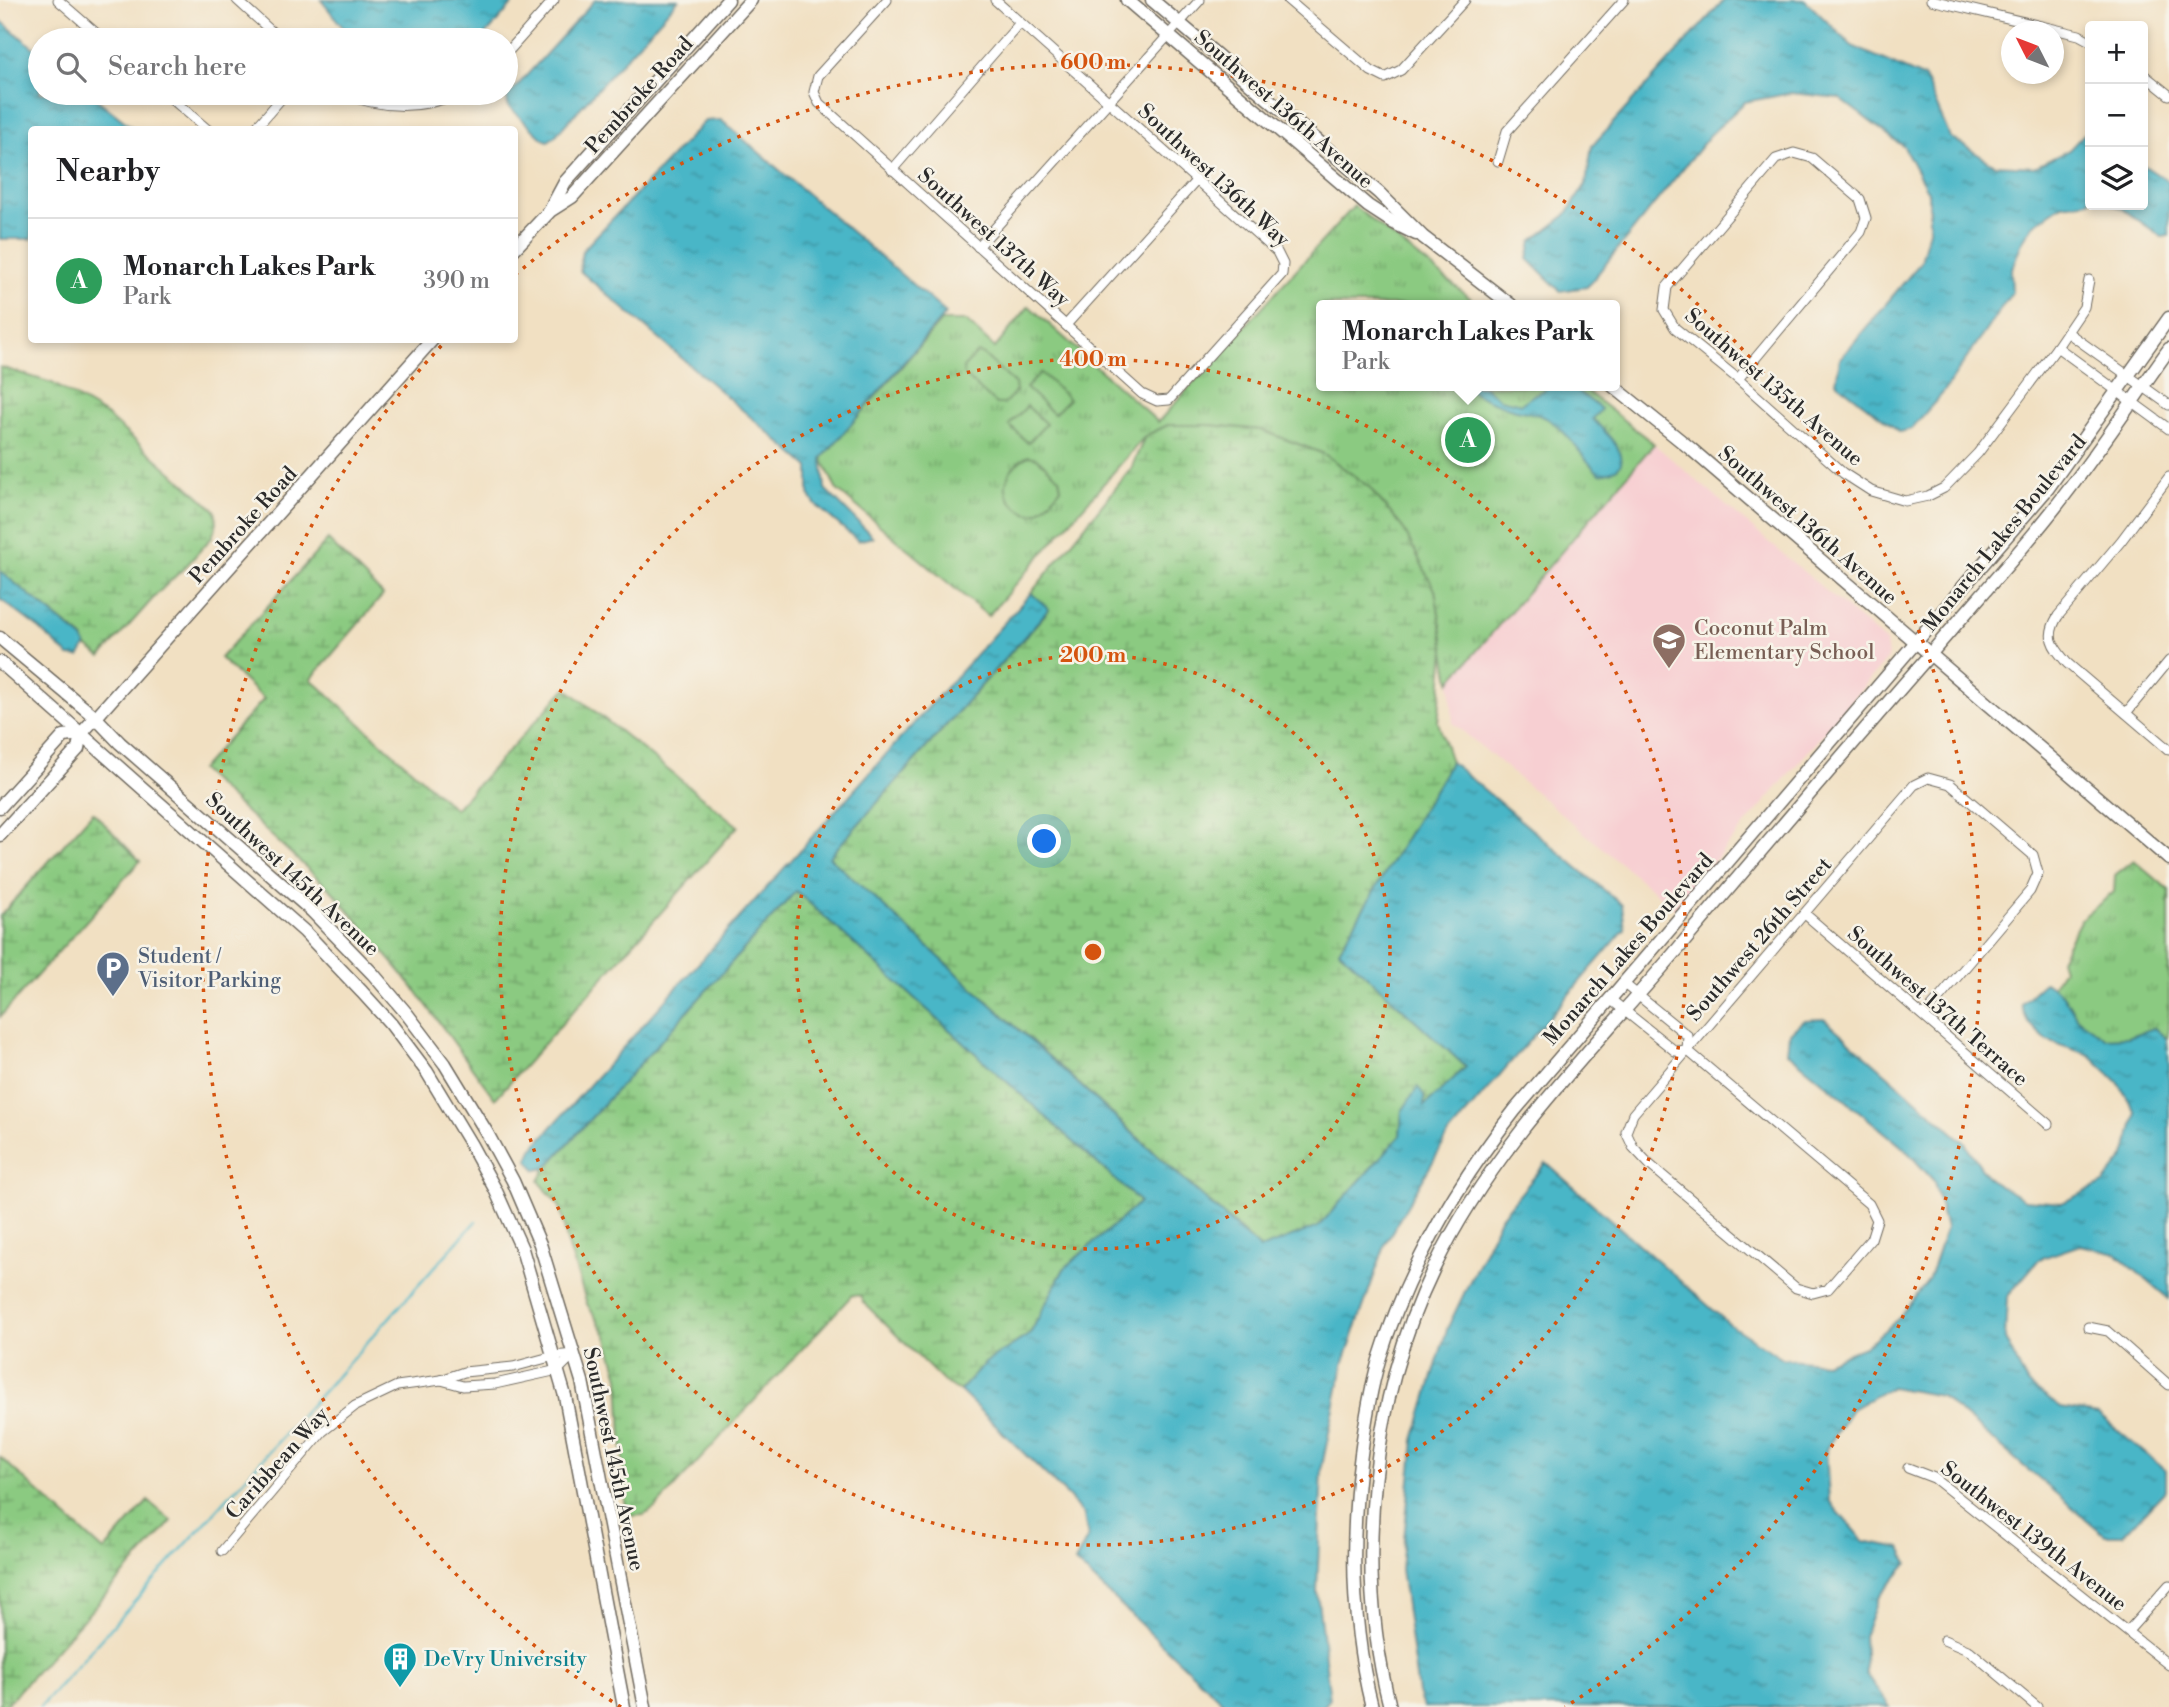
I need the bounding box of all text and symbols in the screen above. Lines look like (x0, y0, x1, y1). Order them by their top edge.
north arrow (2001, 21, 2064, 84)
map controls (2085, 21, 2148, 210)
button: + (2085, 21, 2148, 84)
street label: Southwest 136th Avenue (1188, 25, 1378, 195)
search box (28, 28, 518, 105)
street label: Pembroke Road (580, 32, 699, 160)
icon: search (52, 48, 90, 86)
text: 600 m (1060, 50, 1126, 76)
text: Search here (108, 51, 247, 83)
button: − (2085, 84, 2148, 147)
street label: Southwest 136th Way (1132, 99, 1295, 253)
button: layers (2085, 147, 2148, 210)
text: Nearby (56, 153, 160, 191)
street label: Southwest 137th Way (912, 163, 1075, 313)
text: Monarch Lakes Park (123, 251, 376, 283)
text: A (71, 267, 87, 295)
text: 390 m (423, 267, 490, 295)
text: Park (123, 283, 171, 311)
popup (1316, 300, 1620, 391)
street label: Southwest 135th Avenue (1679, 303, 1868, 472)
text: Monarch Lakes Park (1342, 316, 1594, 348)
text: 400 m (1059, 347, 1127, 373)
text: Park (1342, 348, 1390, 376)
pin: A (1445, 414, 1491, 466)
street label: Monarch Lakes Boulevard (1917, 430, 2092, 637)
street label: Southwest 136th Avenue (1712, 441, 1902, 611)
street label: Pembroke Road (184, 462, 303, 590)
place label: Coconut Palm Elementary School (1694, 616, 1874, 666)
school or university icon: Coconut Palm Elementary School (1650, 621, 1688, 670)
text: 200 m (1060, 643, 1126, 669)
street label: Southwest 145th Avenue (200, 787, 385, 962)
your location (1027, 824, 1061, 858)
street label: Monarch Lakes Boulevard (1538, 848, 1719, 1051)
street label: Southwest 26th Street (1682, 852, 1838, 1027)
street label: Southwest 137th Terrace (1842, 921, 2033, 1092)
centre of rings (1081, 940, 1105, 964)
place label: Student / Visitor Parking (137, 944, 281, 994)
parking icon: Student / Visitor Parking (94, 949, 132, 998)
street label: Southwest 145th Avenue (577, 1345, 649, 1573)
street label: Caribbean Way (221, 1402, 335, 1525)
street label: Southwest 139th Avenue (1935, 1456, 2132, 1618)
building icon: DeVry University (381, 1640, 419, 1689)
place label: DeVry University (424, 1647, 588, 1673)

